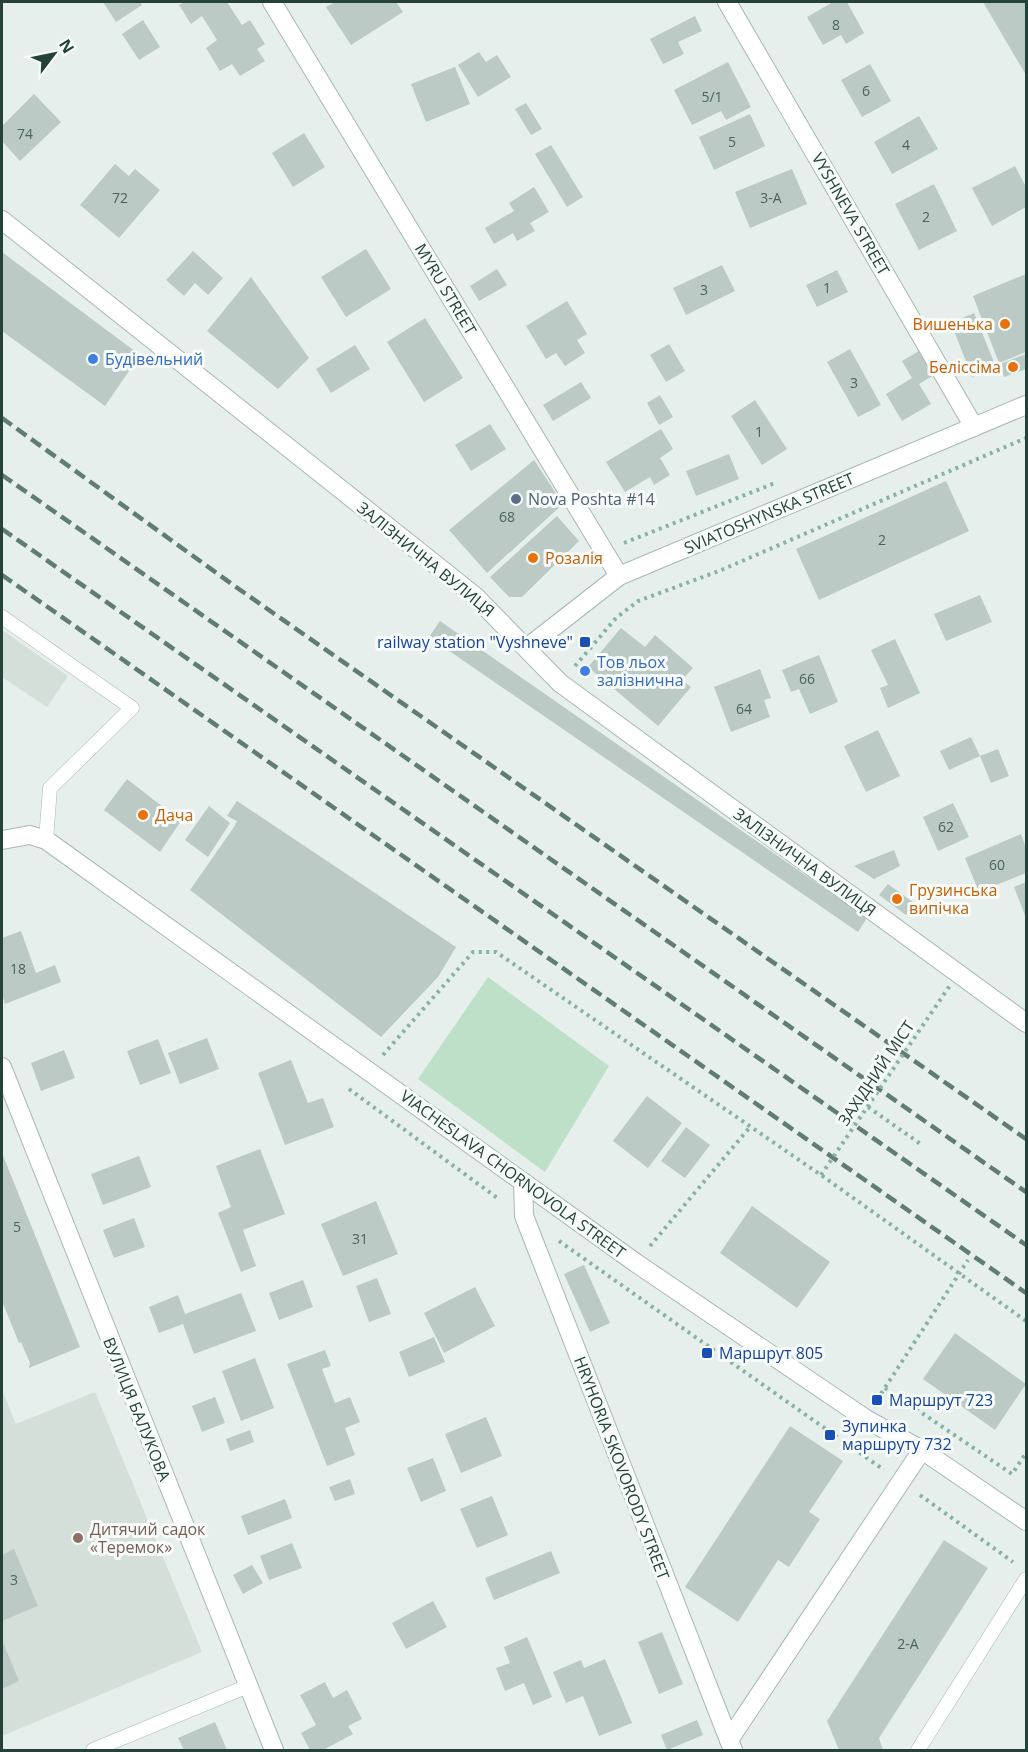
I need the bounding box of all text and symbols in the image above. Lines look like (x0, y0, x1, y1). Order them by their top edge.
house number: 8 (832, 15, 840, 34)
north arrow (24, 24, 84, 84)
text: N (54, 35, 79, 57)
house number: 6 (862, 81, 870, 100)
house number: 5/1 (701, 87, 723, 106)
house number: 74 (17, 124, 33, 143)
house number: 5 (728, 132, 736, 151)
house number: 4 (902, 135, 910, 154)
street label: VYSHNEVA STREET (807, 149, 895, 279)
house number: 72 (112, 188, 128, 207)
house number: 3-А (760, 188, 782, 207)
house number: 2 (922, 207, 930, 226)
street label: MYRU STREET (410, 239, 482, 339)
house number: 1 (823, 278, 831, 297)
house number: 3 (700, 280, 708, 299)
place label: Вишенька (913, 313, 993, 335)
marker: Вишенька (998, 317, 1012, 331)
place label: Будівельний (105, 348, 203, 370)
marker: Будівельний (86, 352, 100, 366)
place label: Беліссіма (929, 356, 1001, 378)
marker: Беліссіма (1006, 360, 1020, 374)
house number: 3 (850, 373, 858, 392)
house number: 1 (755, 422, 763, 441)
street label: SVIATOSHYNSKA STREET (681, 467, 858, 559)
place label: Nova Poshta #14 (528, 488, 655, 510)
marker: Nova Poshta #14 (509, 492, 523, 506)
street label: ЗАЛІЗНИЧНА ВУЛИЦЯ (353, 497, 499, 621)
house number: 68 (499, 507, 515, 526)
house number: 2 (878, 530, 886, 549)
place label: Розалія (545, 547, 603, 569)
marker: Розалія (526, 551, 540, 565)
place label: railway station "Vyshneve" (377, 631, 573, 653)
marker: railway station "Vyshneve" (578, 635, 592, 649)
place label: Тов льох залізнична (597, 651, 684, 691)
marker: Тов льох залізнична (578, 664, 592, 678)
house number: 66 (799, 669, 815, 688)
house number: 64 (736, 699, 752, 718)
street label: ЗАЛІЗНИЧНА ВУЛИЦЯ (729, 803, 881, 921)
place label: Дача (155, 804, 193, 826)
marker: Дача (136, 808, 150, 822)
house number: 62 (938, 817, 954, 836)
house number: 60 (989, 855, 1005, 874)
place label: Грузинська випічка (909, 879, 997, 919)
marker: Грузинська випічка (890, 892, 904, 906)
house number: 18 (10, 959, 26, 978)
street label: ЗАХІДНИЙ МІСТ (833, 1016, 919, 1130)
street label: VIACHESLAVA CHORNOVOLA STREET (396, 1085, 630, 1263)
house number: 5 (13, 1217, 21, 1236)
house number: 31 (352, 1229, 368, 1248)
street label: ВУЛИЦЯ БАЛУКОВА (98, 1334, 176, 1485)
place label: Маршрут 805 (719, 1342, 823, 1364)
marker: Маршрут 805 (700, 1346, 714, 1360)
street label: HRYHORIA SKOVORODY STREET (569, 1353, 675, 1583)
place label: Маршрут 723 (889, 1389, 993, 1411)
marker: Маршрут 723 (870, 1393, 884, 1407)
place label: Зупинка маршруту 732 (842, 1415, 952, 1455)
marker: Зупинка маршруту 732 (823, 1428, 837, 1442)
place label: Дитячий садок «Теремок» (90, 1518, 206, 1558)
marker: Дитячий садок «Теремок» (71, 1531, 85, 1545)
house number: 3 (10, 1570, 18, 1589)
house number: 2-А (897, 1634, 919, 1653)

